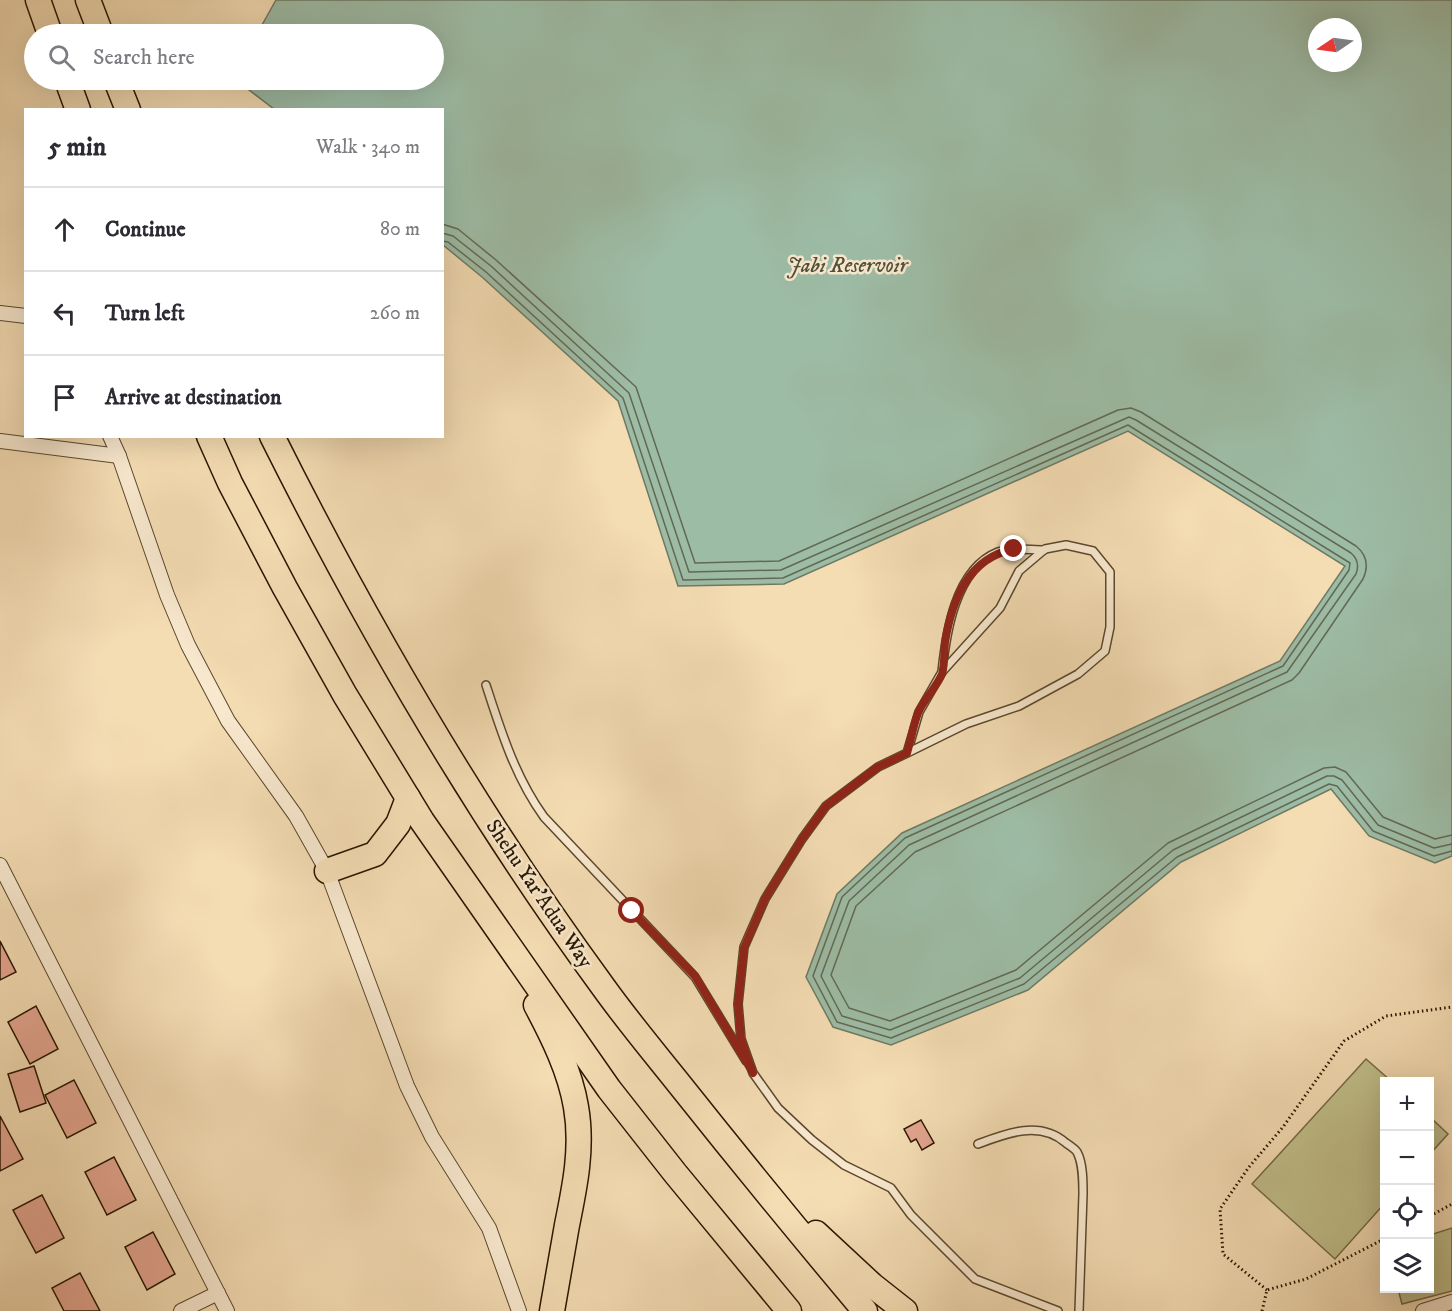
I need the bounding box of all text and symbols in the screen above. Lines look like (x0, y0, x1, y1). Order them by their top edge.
north arrow (1308, 18, 1362, 72)
search box (24, 24, 444, 90)
icon: search (45, 41, 78, 74)
text: Search here (93, 44, 195, 71)
text: 5 min (48, 131, 106, 164)
text: Walk · 340 m (316, 135, 420, 160)
icon: ahead (48, 213, 81, 246)
text: Continue (105, 216, 186, 243)
text: 80 m (380, 217, 420, 242)
water label: Jabi Reservoir (787, 252, 909, 279)
icon: left (48, 297, 81, 330)
text: Turn left (105, 300, 185, 327)
text: 260 m (370, 301, 420, 326)
icon: arrive (48, 381, 81, 414)
text: Arrive at destination (105, 384, 282, 411)
route end (1000, 535, 1026, 561)
street label: Shehu Yar'Adua Way (480, 815, 599, 974)
route start (618, 897, 644, 923)
map controls (1380, 1077, 1434, 1293)
button: + (1380, 1077, 1434, 1131)
button: − (1380, 1131, 1434, 1185)
button: locate (1380, 1185, 1434, 1239)
button: layers (1380, 1239, 1434, 1293)

